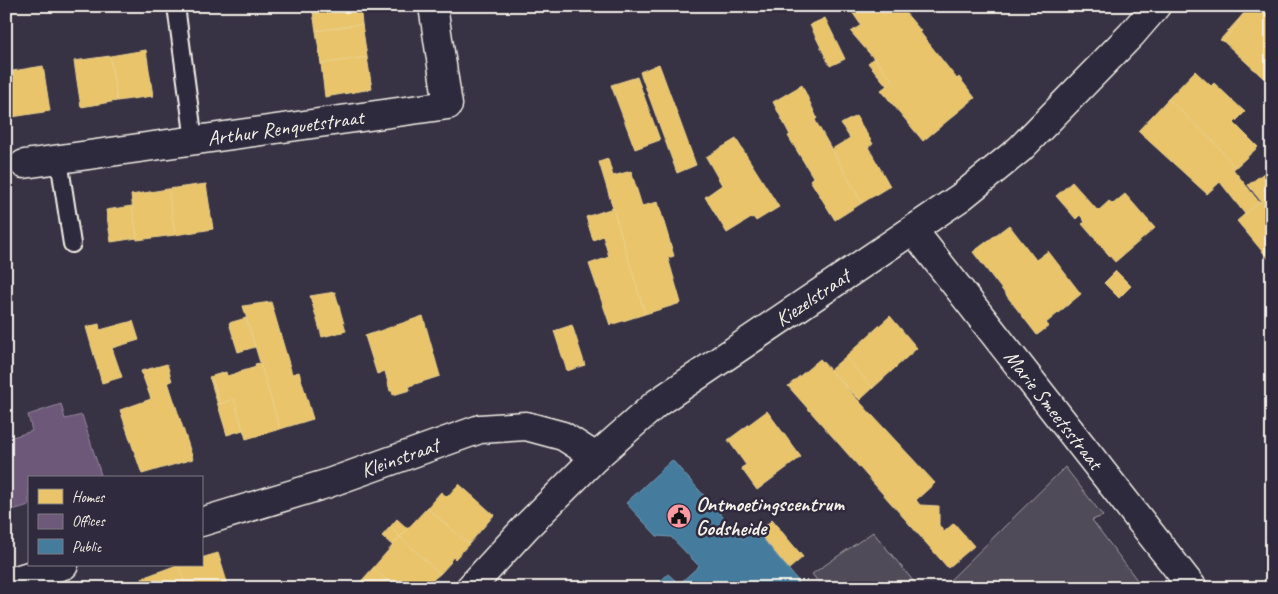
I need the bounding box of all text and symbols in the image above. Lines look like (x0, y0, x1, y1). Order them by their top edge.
street label: Arthur Renquetstraat (206, 104, 367, 151)
street label: Kiezelstraat (770, 261, 857, 332)
street label: Marie Smeetsstraat (999, 344, 1110, 476)
street label: Kleinstraat (357, 431, 445, 483)
legend (28, 476, 202, 566)
text: Homes (72, 488, 106, 507)
place label: Ontmoetingscentrum Godsheide (696, 491, 845, 541)
public building icon: Ontmoetingscentrum Godsheide (666, 503, 692, 529)
text: Offices (72, 512, 106, 531)
text: Public (72, 538, 102, 557)

